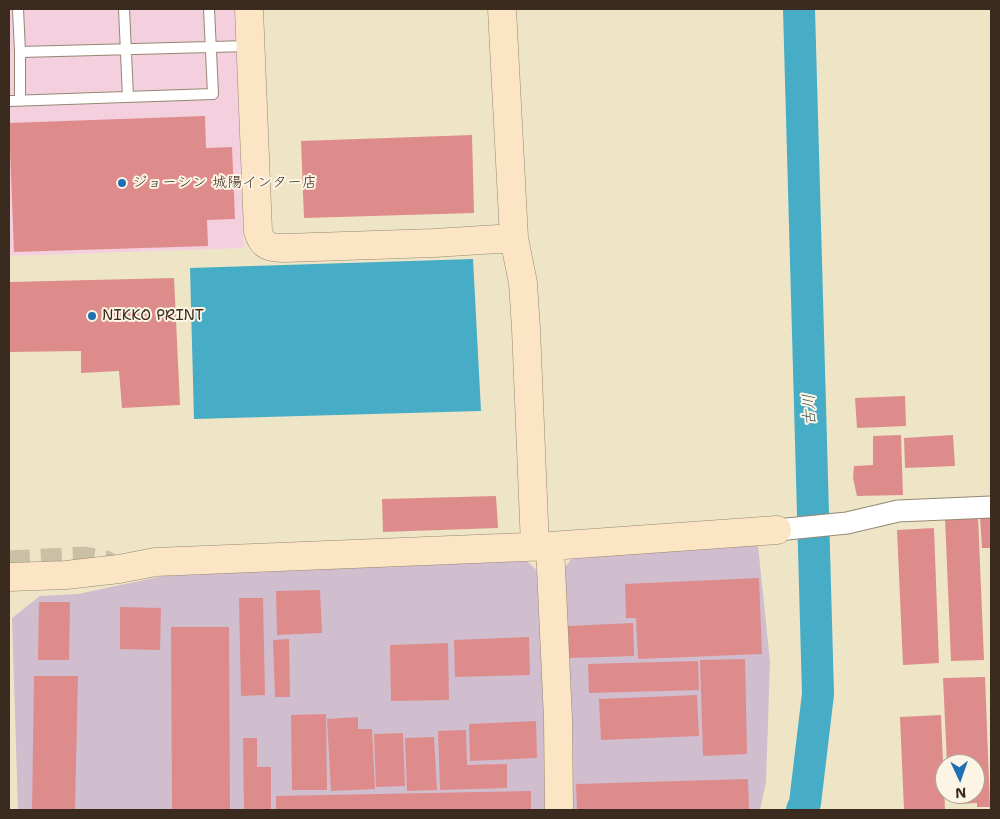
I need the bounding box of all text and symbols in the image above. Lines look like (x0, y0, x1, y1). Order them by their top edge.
place label: ジョーシン 城陽インター店 (132, 174, 317, 192)
marker: ジョーシン 城陽インター店 (116, 177, 128, 189)
place label: NIKKO PRINT (102, 307, 204, 325)
marker: NIKKO PRINT (86, 310, 98, 322)
water label: 古川 (800, 394, 820, 426)
north arrow (935, 754, 985, 804)
text: N (955, 784, 967, 802)

